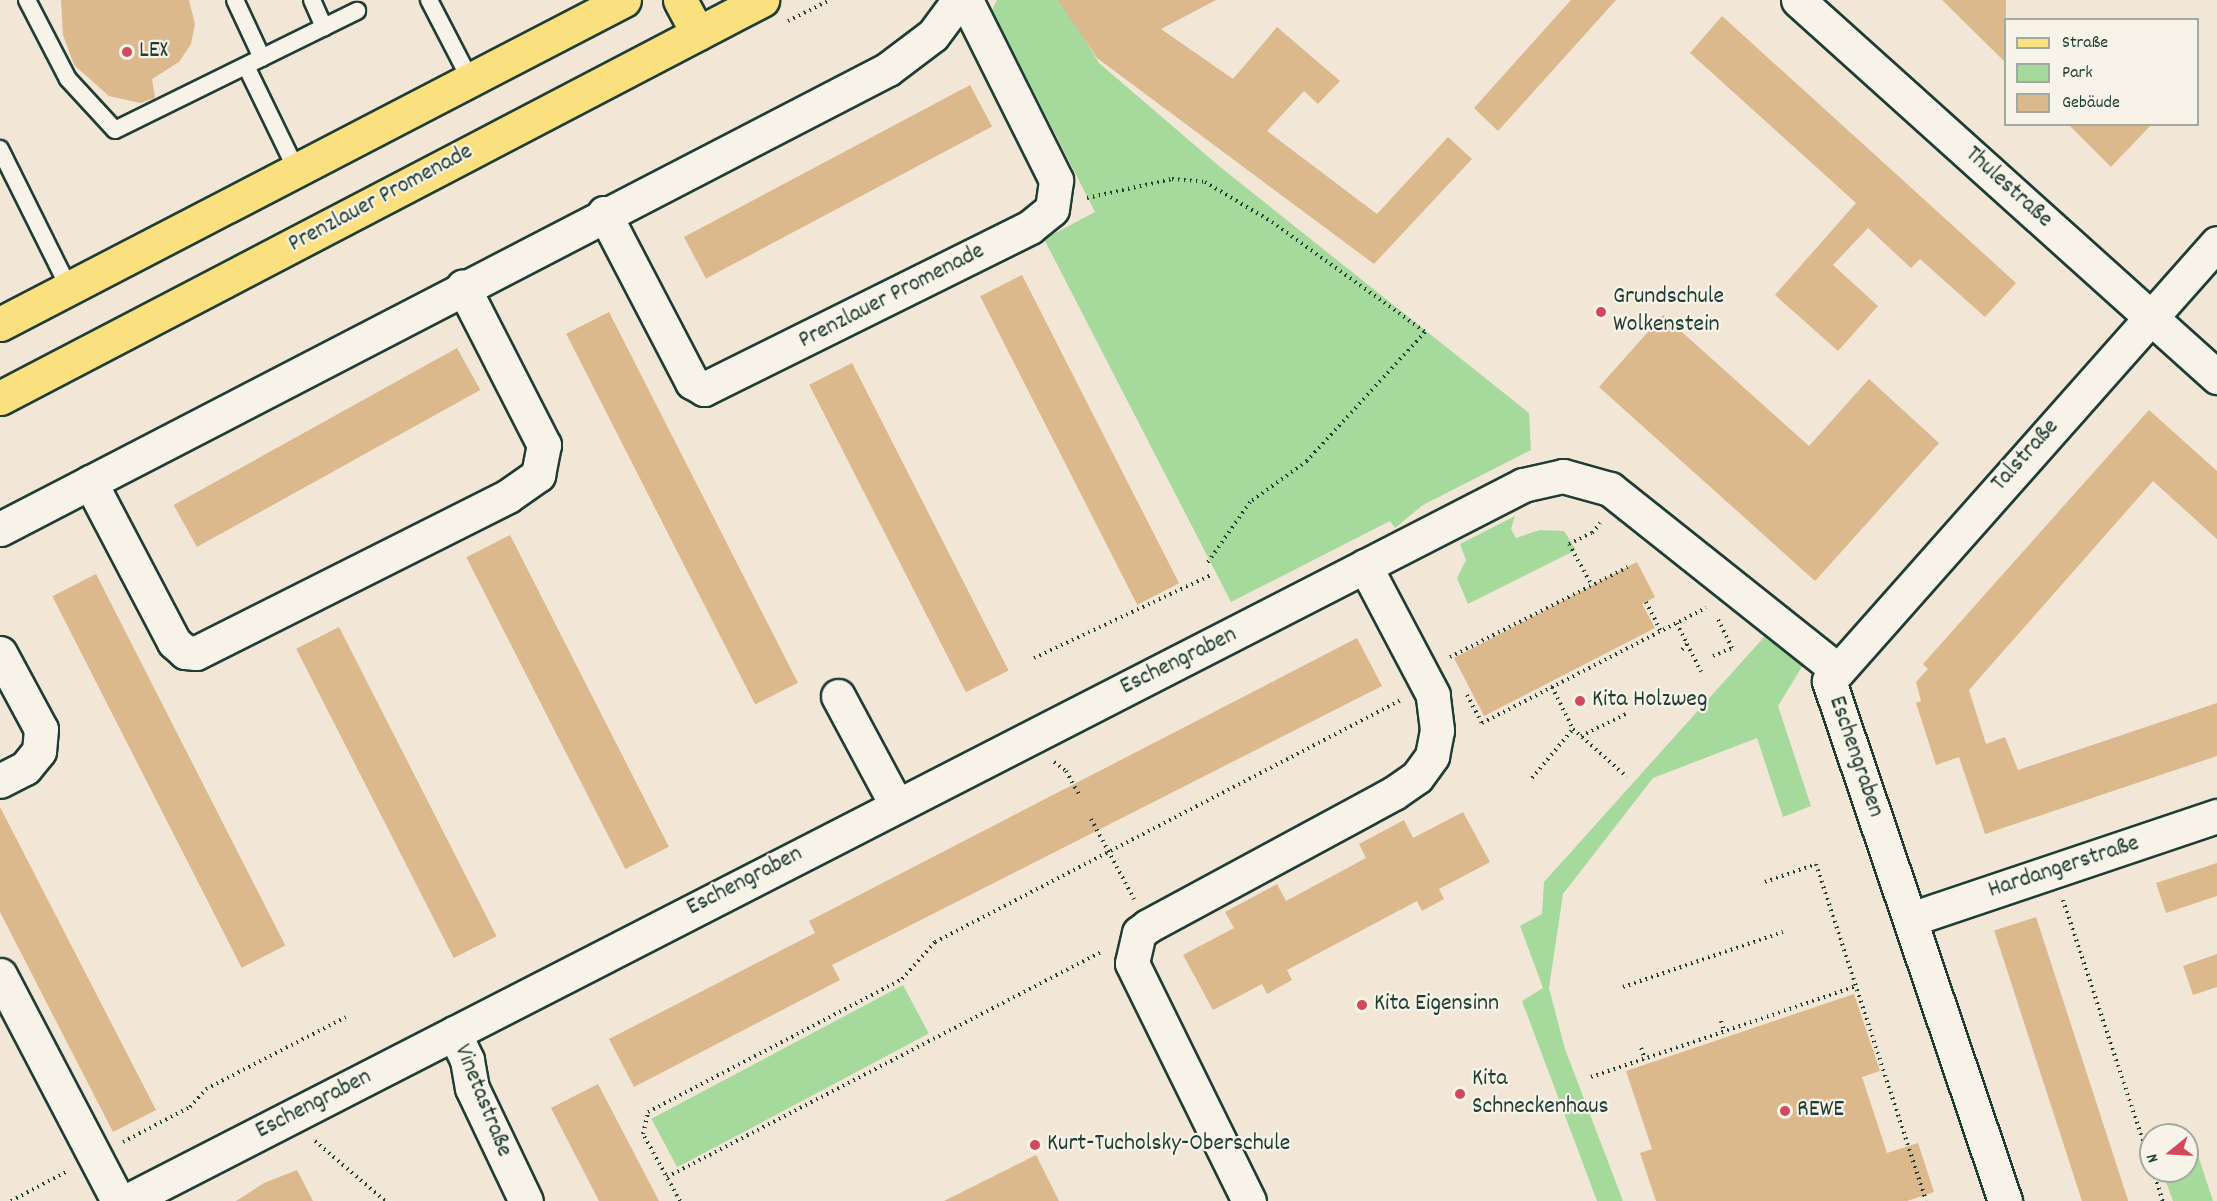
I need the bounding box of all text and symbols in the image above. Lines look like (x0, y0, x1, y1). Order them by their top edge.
legend (2004, 18, 2199, 126)
text: Straße (2062, 31, 2108, 56)
place label: LEX (139, 38, 168, 66)
marker: LEX (120, 45, 134, 59)
text: Park (2062, 61, 2093, 86)
text: Gebäude (2062, 91, 2120, 116)
street label: Prenzlauer Promenade (284, 138, 478, 260)
street label: Thulestraße (1958, 141, 2058, 235)
street label: Prenzlauer Promenade (794, 238, 990, 356)
place label: Grundschule Wolkenstein (1613, 284, 1724, 340)
marker: Grundschule Wolkenstein (1594, 305, 1608, 319)
street label: Talstraße (1986, 414, 2066, 498)
street label: Eschengraben (1116, 621, 1242, 703)
place label: Kita Holzweg (1592, 687, 1707, 715)
street label: Eschengraben (1821, 693, 1889, 821)
marker: Kita Holzweg (1573, 694, 1587, 708)
street label: Hardangerstraße (1985, 830, 2143, 906)
street label: Eschengraben (682, 841, 808, 923)
place label: Kita Eigensinn (1374, 991, 1499, 1019)
marker: Kita Eigensinn (1355, 998, 1369, 1012)
street label: Vinetastraße (446, 1041, 518, 1161)
street label: Eschengraben (251, 1064, 377, 1146)
place label: Kita Schneckenhaus (1472, 1066, 1609, 1122)
marker: Kita Schneckenhaus (1453, 1087, 1467, 1101)
place label: REWE (1797, 1097, 1844, 1125)
marker: REWE (1778, 1104, 1792, 1118)
north arrow (2139, 1123, 2199, 1183)
place label: Kurt-Tucholsky-Oberschule (1047, 1131, 1290, 1159)
marker: Kurt-Tucholsky-Oberschule (1028, 1138, 1042, 1152)
text: N (2141, 1151, 2165, 1165)

